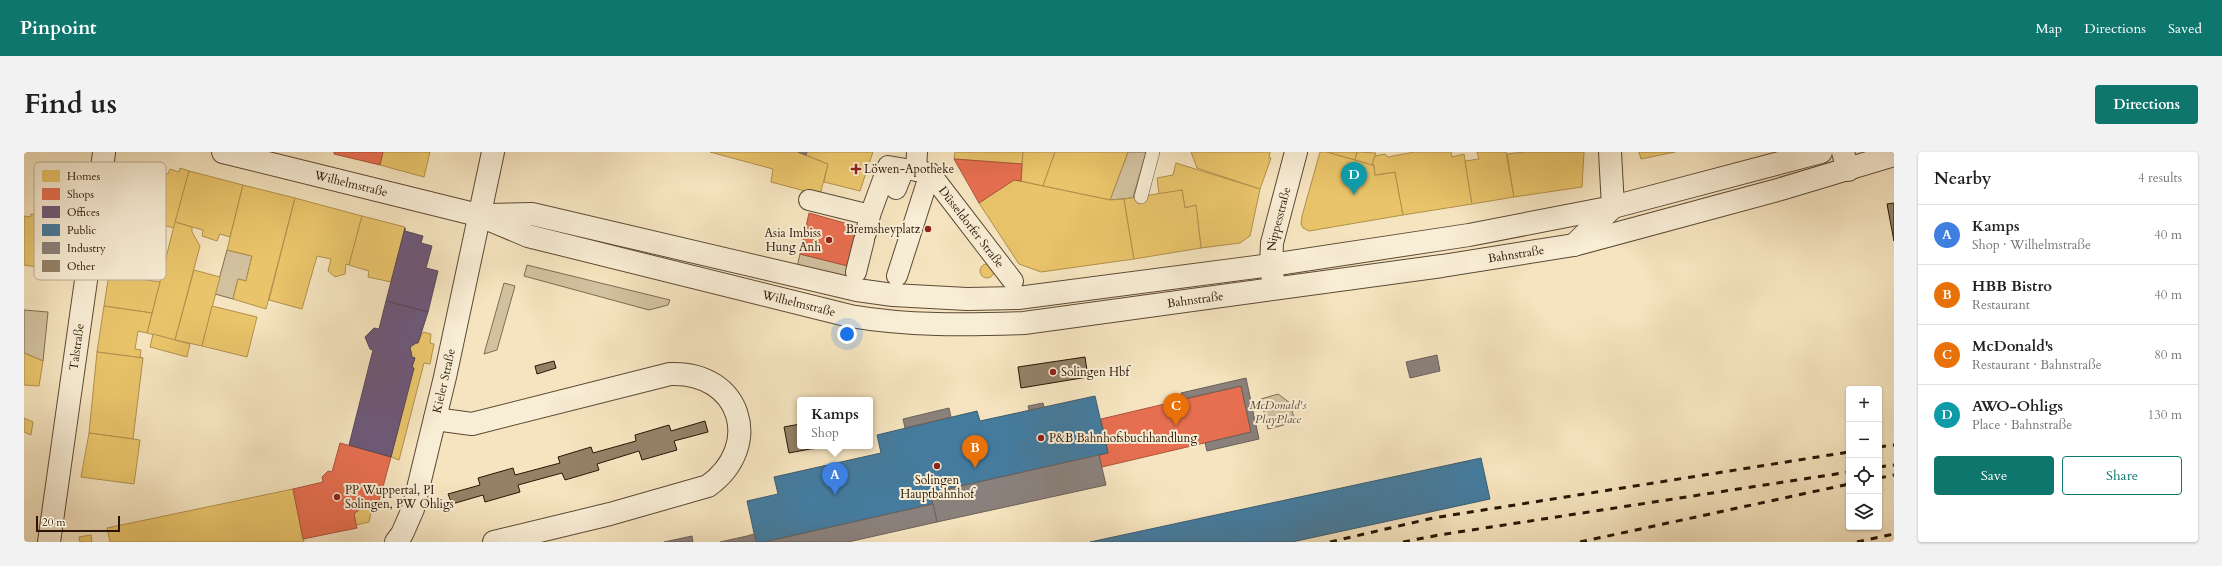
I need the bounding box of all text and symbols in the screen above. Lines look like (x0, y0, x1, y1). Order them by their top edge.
text: Pinpoint (20, 15, 97, 41)
text: Map (2036, 19, 2062, 38)
text: Directions (2084, 19, 2146, 38)
text: Saved (2168, 19, 2202, 38)
text: Find us (24, 85, 117, 123)
button: Directions (2095, 85, 2198, 124)
place label: Löwen-Apotheke (864, 161, 954, 177)
legend (34, 162, 166, 280)
pin: D (1341, 162, 1367, 195)
marker: Löwen-Apotheke (851, 164, 861, 174)
street label: Wilhelmstraße (312, 167, 389, 200)
text: Nearby (1934, 167, 1991, 190)
text: Homes (67, 169, 100, 184)
text: 4 results (2138, 169, 2182, 187)
street label: Düsseldorfer Straße (935, 183, 1008, 271)
street label: Nippesstraße (1264, 185, 1294, 252)
text: Shops (67, 187, 94, 202)
text: Offices (67, 205, 100, 220)
text: Kamps (1972, 216, 2020, 236)
place label: Bremsheyplatz (846, 221, 921, 237)
text: Public (67, 223, 96, 238)
marker: Bremsheyplatz (923, 224, 933, 234)
place label: Asia Imbiss Hung Anh (765, 225, 821, 255)
text: A (1942, 226, 1952, 244)
text: 40 m (2154, 226, 2182, 244)
marker: Asia Imbiss Hung Anh (824, 235, 834, 245)
text: Shop · Wilhelmstraße (1972, 236, 2091, 254)
text: Industry (67, 241, 106, 256)
street label: Bahnstraße (1487, 242, 1545, 267)
text: Other (67, 259, 96, 274)
text: HBB Bistro (1972, 276, 2052, 296)
street label: Wilhelmstraße (760, 286, 837, 320)
text: B (1942, 286, 1952, 304)
text: 40 m (2154, 286, 2182, 304)
street label: Bahnstraße (1166, 288, 1224, 311)
text: Restaurant (1972, 296, 2030, 314)
street label: Talstraße (65, 323, 88, 371)
your location (837, 324, 857, 344)
text: McDonald's (1972, 336, 2053, 356)
text: C (1942, 346, 1952, 364)
text: 80 m (2154, 346, 2182, 364)
street label: Kieler Straße (428, 347, 459, 415)
text: Restaurant · Bahnstraße (1972, 356, 2102, 374)
place label: Solingen Hbf (1061, 364, 1131, 380)
marker: Solingen Hbf (1048, 367, 1058, 377)
map controls (1846, 386, 1882, 530)
button: + (1846, 386, 1882, 422)
pin: C (1163, 393, 1189, 426)
text: AWO-Ohligs (1972, 396, 2063, 416)
popup (797, 397, 873, 449)
park label: McDonald's PlayPlace (1249, 397, 1307, 427)
text: Kamps (811, 404, 859, 424)
text: D (1941, 406, 1953, 424)
text: 130 m (2148, 406, 2182, 424)
text: Place · Bahnstraße (1972, 416, 2072, 434)
button: − (1846, 422, 1882, 458)
text: Shop (811, 424, 839, 442)
place label: P&B Bahnhofsbuchhandlung (1049, 430, 1197, 446)
marker: P&B Bahnhofsbuchhandlung (1036, 433, 1046, 443)
pin: B (962, 435, 988, 468)
button: Save (1934, 456, 2054, 495)
button: Share (2062, 456, 2182, 495)
button: locate (1846, 458, 1882, 494)
marker: Solingen Hauptbahnhof (932, 461, 942, 471)
pin: A (822, 462, 848, 495)
place label: Solingen Hauptbahnhof (900, 472, 976, 502)
place label: PP Wuppertal, PI Solingen, PW Ohligs (345, 482, 454, 512)
marker: PP Wuppertal, PI Solingen, PW Ohligs (332, 492, 342, 502)
button: layers (1846, 494, 1882, 530)
scale bar (36, 514, 120, 533)
text: 20 m (42, 515, 66, 530)

